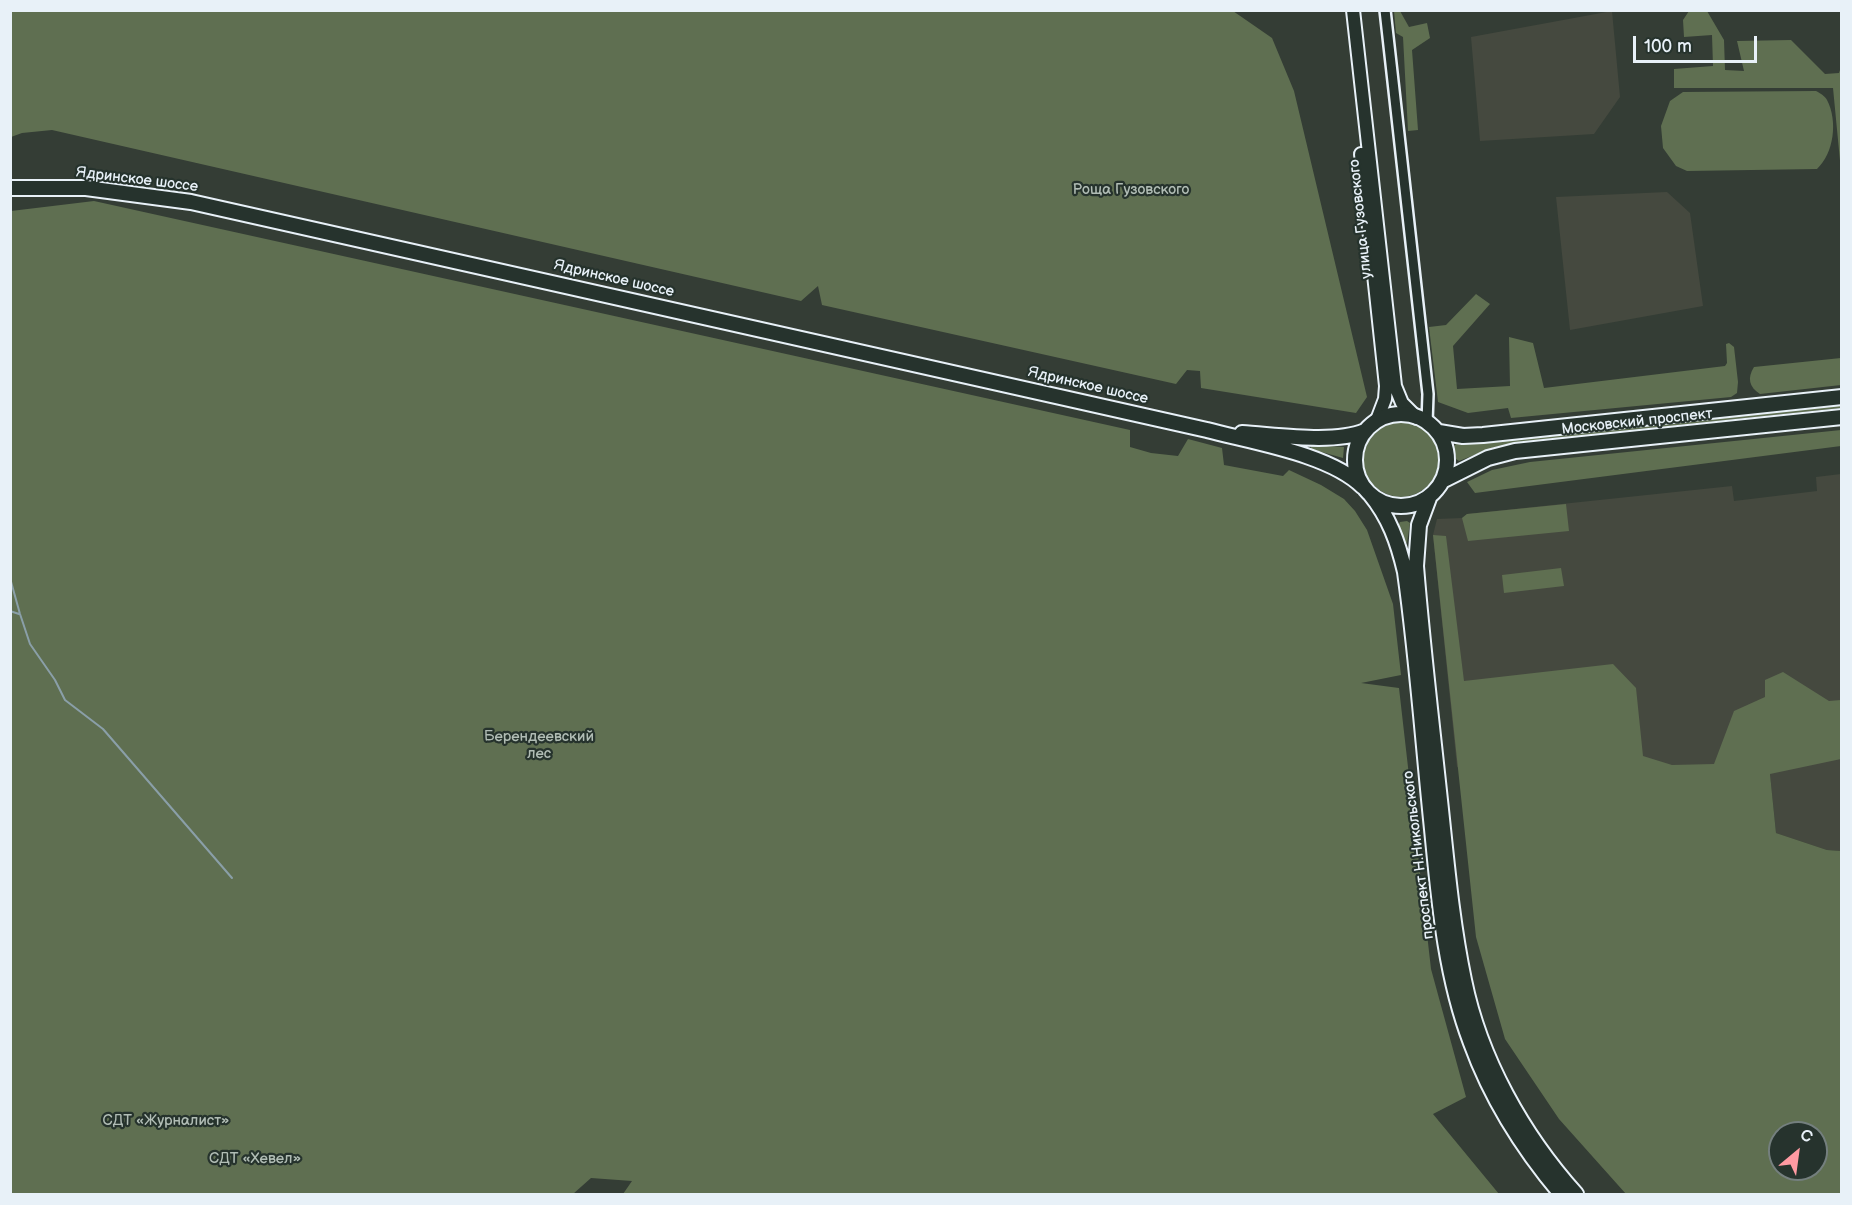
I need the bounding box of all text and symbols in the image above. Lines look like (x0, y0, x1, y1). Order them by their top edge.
scale bar (1636, 24, 1760, 62)
text: 100 m (1644, 36, 1692, 57)
street label: улица Гузовского (1346, 158, 1376, 280)
street label: Ядринское шоссе (75, 164, 199, 196)
park label: Роща Гузовского (1073, 181, 1189, 199)
street label: Ядринское шоссе (552, 256, 676, 302)
street label: Ядринское шоссе (1026, 363, 1150, 409)
street label: Московский проспект (1561, 405, 1713, 439)
park label: Берендеевский лес (484, 728, 594, 763)
street label: проспект Н.Никольского (1400, 770, 1438, 940)
park label: СДТ «Журналист» (103, 1112, 229, 1130)
north arrow (1768, 1121, 1828, 1181)
text: С (1797, 1126, 1815, 1148)
park label: СДТ «Хевел» (209, 1150, 301, 1168)

